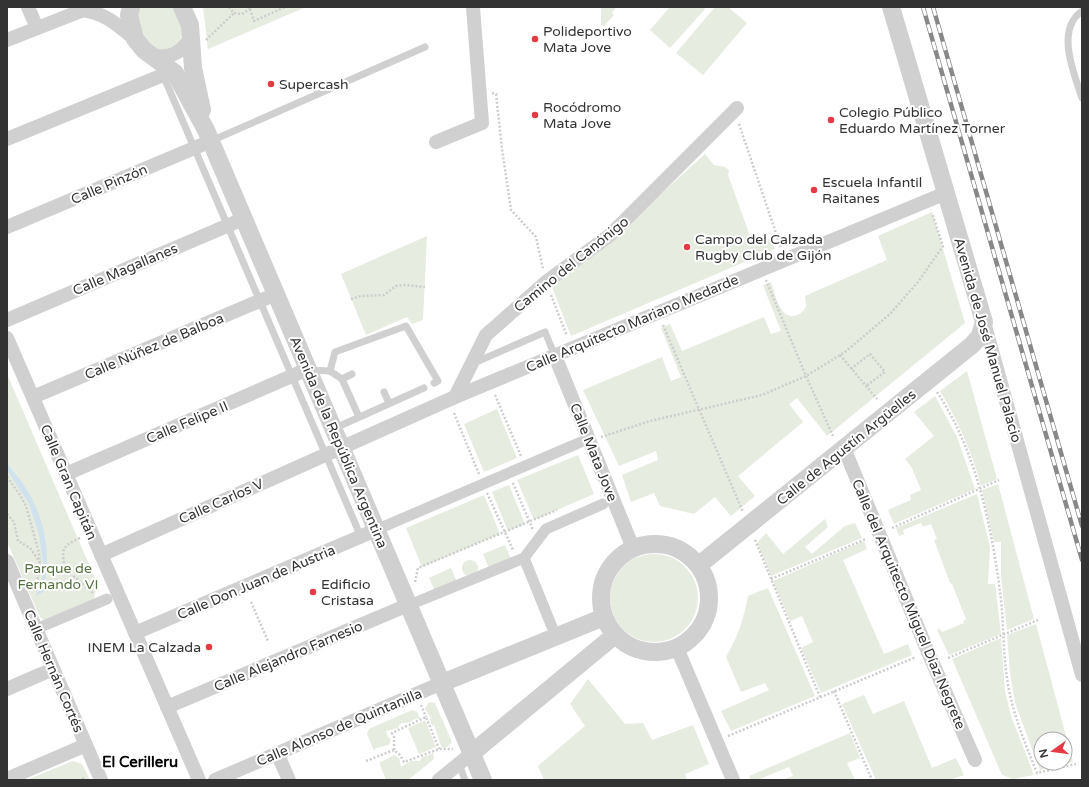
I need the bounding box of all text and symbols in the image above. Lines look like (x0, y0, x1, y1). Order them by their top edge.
place label: Polideportivo Mata Jove (543, 23, 632, 56)
marker: Polideportivo Mata Jove (530, 34, 540, 44)
place label: Supercash (279, 76, 349, 93)
marker: Supercash (266, 79, 276, 89)
place label: Rocódromo Mata Jove (543, 99, 621, 132)
place label: Colegio Público Eduardo Martínez Torner (839, 104, 1006, 137)
marker: Rocódromo Mata Jove (530, 110, 540, 120)
marker: Colegio Público Eduardo Martínez Torner (826, 115, 836, 125)
street label: Calle Pinzón (68, 161, 150, 208)
place label: Escuela Infantil Raitanes (822, 174, 922, 207)
marker: Escuela Infantil Raitanes (809, 185, 819, 195)
street label: Camino del Canónigo (511, 213, 632, 316)
place label: Campo del Calzada Rugby Club de Gijón (695, 231, 832, 264)
street label: Avenida de José Manuel Palacio (950, 236, 1025, 445)
street label: Calle Magallanes (70, 240, 180, 299)
marker: Campo del Calzada Rugby Club de Gijón (682, 242, 692, 252)
street label: Calle Arquitecto Mariano Medarde (523, 271, 741, 376)
street label: Calle Núñez de Balboa (82, 309, 226, 383)
street label: Avenida de la República Argentina (286, 334, 391, 551)
street label: Calle de Agustín Argüelles (773, 386, 920, 509)
street label: Calle Felipe II (144, 398, 231, 447)
street label: Calle Mata Jove (566, 401, 621, 504)
street label: Calle Gran Capitán (37, 422, 101, 542)
street label: Calle Carlos V (176, 475, 267, 528)
street label: Calle del Arquitecto Miguel Díaz Negrete (848, 477, 969, 732)
street label: Calle Don Juan de Austria (175, 541, 338, 624)
park label: Parque de Fernando VI (18, 560, 98, 593)
place label: Edificio Cristasa (321, 576, 374, 609)
marker: Edificio Cristasa (308, 587, 318, 597)
street label: Calle Hernán Cortés (20, 607, 87, 735)
street label: Calle Alejandro Farnesio (211, 617, 365, 696)
place label: INEM La Calzada (87, 639, 201, 656)
marker: INEM La Calzada (204, 642, 214, 652)
street label: Calle Alonso de Quintanilla (254, 685, 424, 770)
north arrow (1033, 731, 1073, 771)
text: N (1036, 747, 1051, 759)
district label: El Cerilleru (102, 753, 178, 771)

